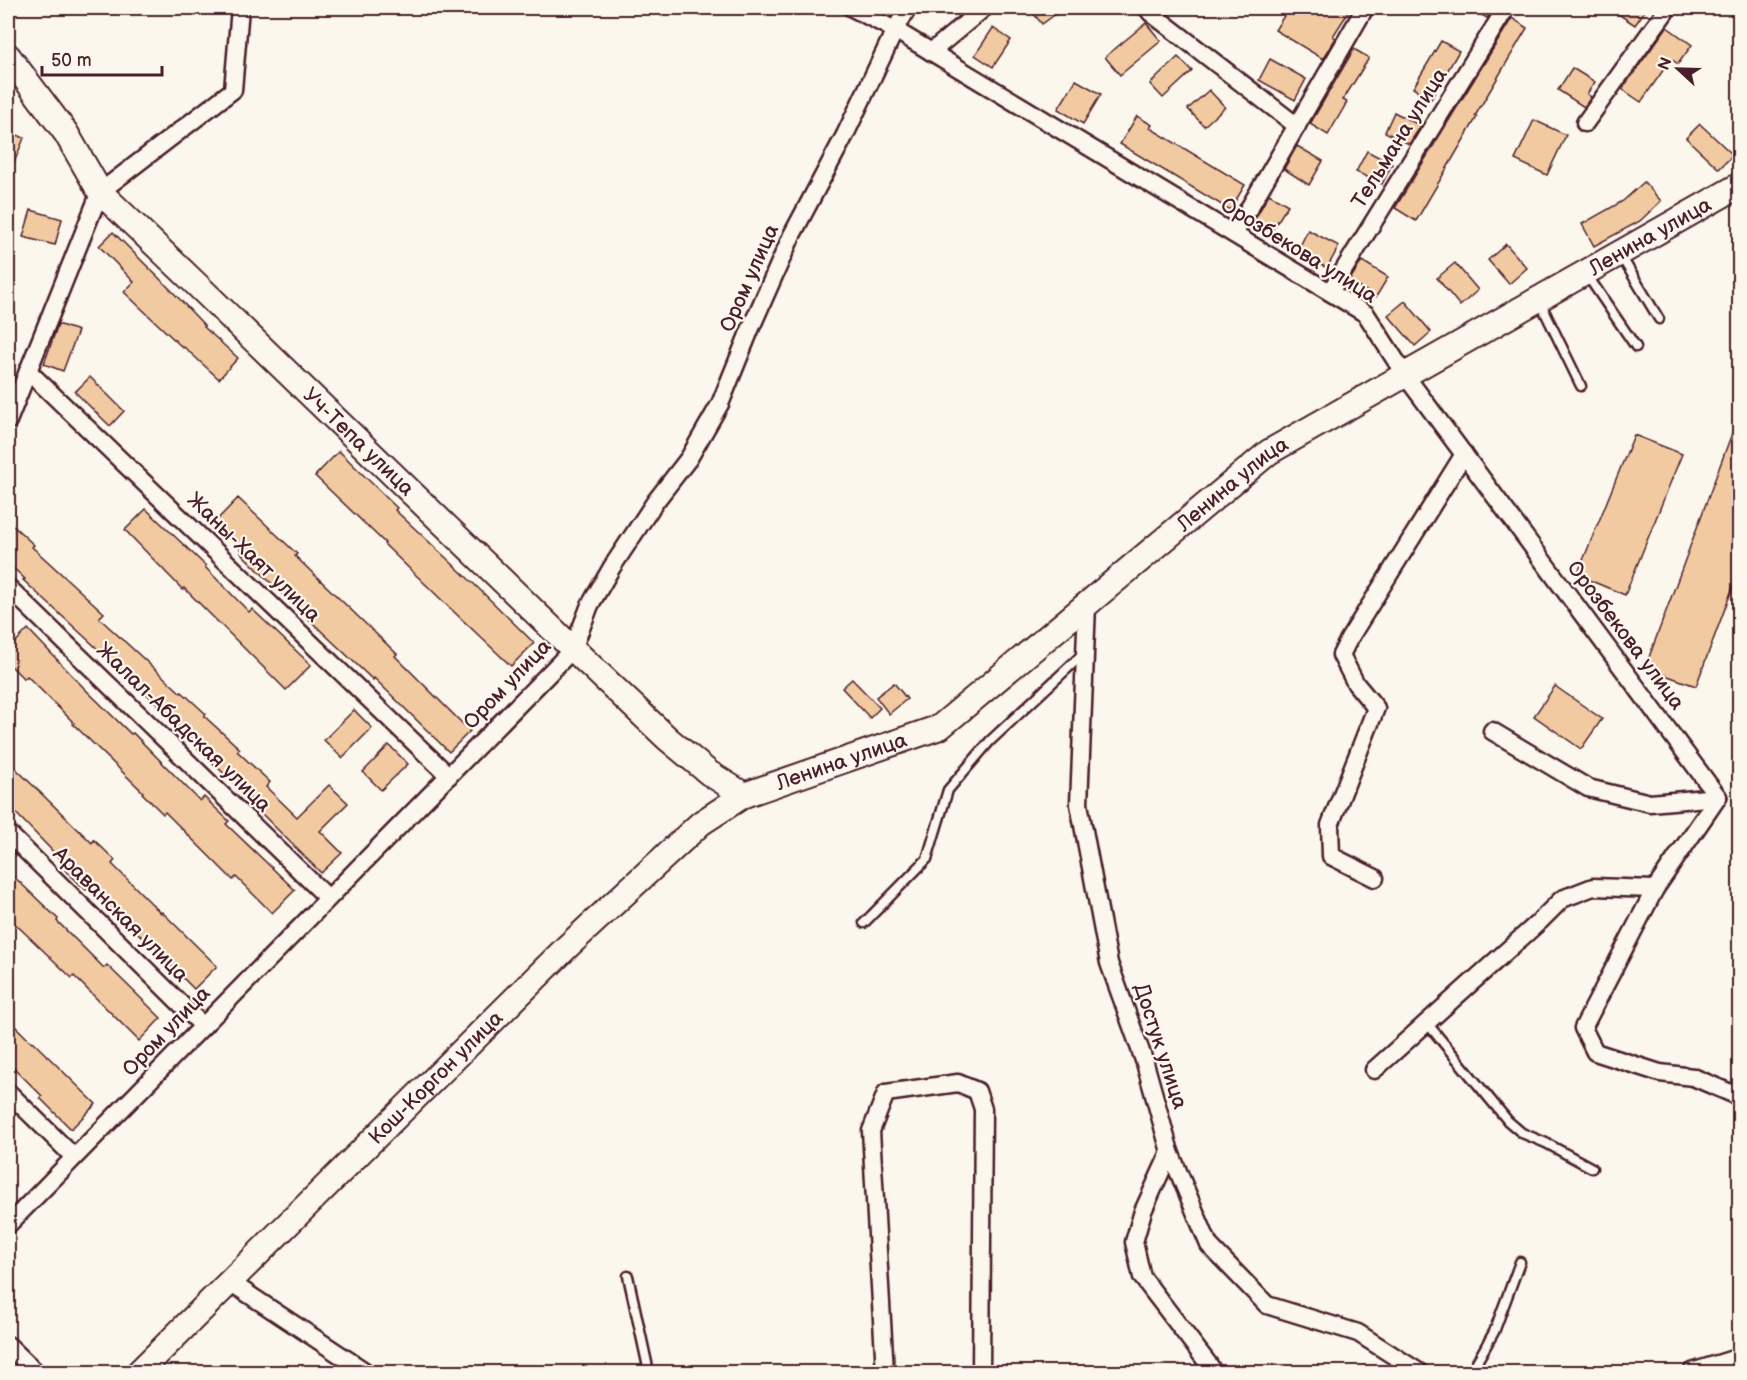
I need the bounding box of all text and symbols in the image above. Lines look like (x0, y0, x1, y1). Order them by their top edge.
scale bar (42, 39, 162, 77)
north arrow (1648, 39, 1708, 99)
text: 50 m (51, 50, 92, 71)
text: N (1654, 55, 1677, 73)
street label: Тельмана улица (1346, 63, 1453, 213)
street label: Орозбекова улица (1216, 192, 1382, 309)
street label: Ленина улица (1583, 192, 1716, 282)
street label: Ором улица (715, 220, 785, 336)
street label: Уч-Тепа улица (298, 383, 419, 502)
street label: Ленина улица (1171, 431, 1293, 537)
street label: Жаны-Хаят улица (182, 487, 326, 628)
street label: Орозбекова улица (1561, 556, 1690, 715)
street label: Ором улица (458, 634, 557, 735)
street label: Жалал-Абадская улица (91, 637, 277, 818)
street label: Ленина улица (772, 727, 911, 796)
street label: Араванская улица (47, 841, 194, 988)
street label: Достук улица (1128, 980, 1193, 1113)
street label: Ором улица (117, 981, 216, 1082)
street label: Кош-Коргон улица (364, 1005, 509, 1150)

